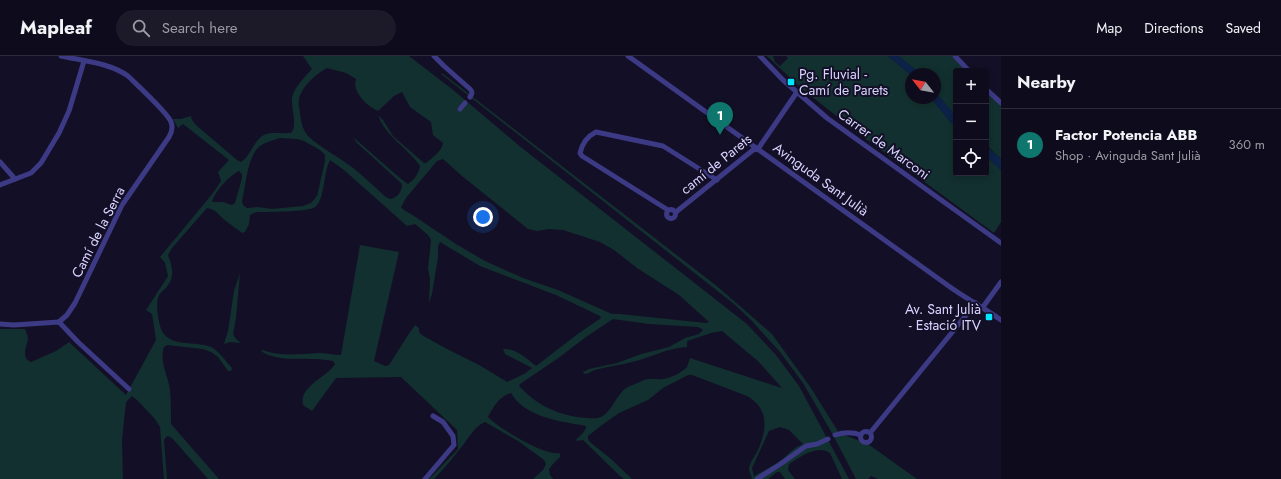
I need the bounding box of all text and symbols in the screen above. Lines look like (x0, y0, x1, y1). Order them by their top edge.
search box (116, 10, 396, 46)
text: Mapleaf (20, 14, 92, 41)
icon: search (130, 17, 152, 39)
text: Search here (162, 17, 238, 39)
text: Map (1096, 18, 1122, 38)
text: Directions (1144, 18, 1204, 38)
text: Saved (1226, 18, 1261, 38)
place label: Pg. Fluvial - Camí de Parets (799, 64, 889, 100)
north arrow (905, 68, 941, 104)
map controls (953, 68, 989, 176)
button: + (953, 68, 989, 104)
text: Nearby (1017, 70, 1075, 94)
marker: Pg. Fluvial - Camí de Parets (786, 77, 796, 87)
pin: 1 (707, 102, 733, 135)
street label: Carrer de Marconi (834, 104, 934, 184)
button: − (953, 104, 989, 140)
text: Factor Potencia ABB (1055, 124, 1197, 146)
street label: camí de Parets (676, 129, 756, 199)
text: 1 (1027, 135, 1033, 154)
text: 360 m (1229, 135, 1265, 154)
street label: Avinguda Sant Julià (769, 138, 873, 220)
button: locate (953, 140, 989, 176)
text: Shop · Avinguda Sant Julià (1055, 146, 1201, 165)
street label: Camí de la Serra (66, 183, 130, 281)
your location (473, 207, 493, 227)
place label: Av. Sant Julià - Estació ITV (905, 299, 982, 335)
marker: Av. Sant Julià - Estació ITV (984, 312, 994, 322)

